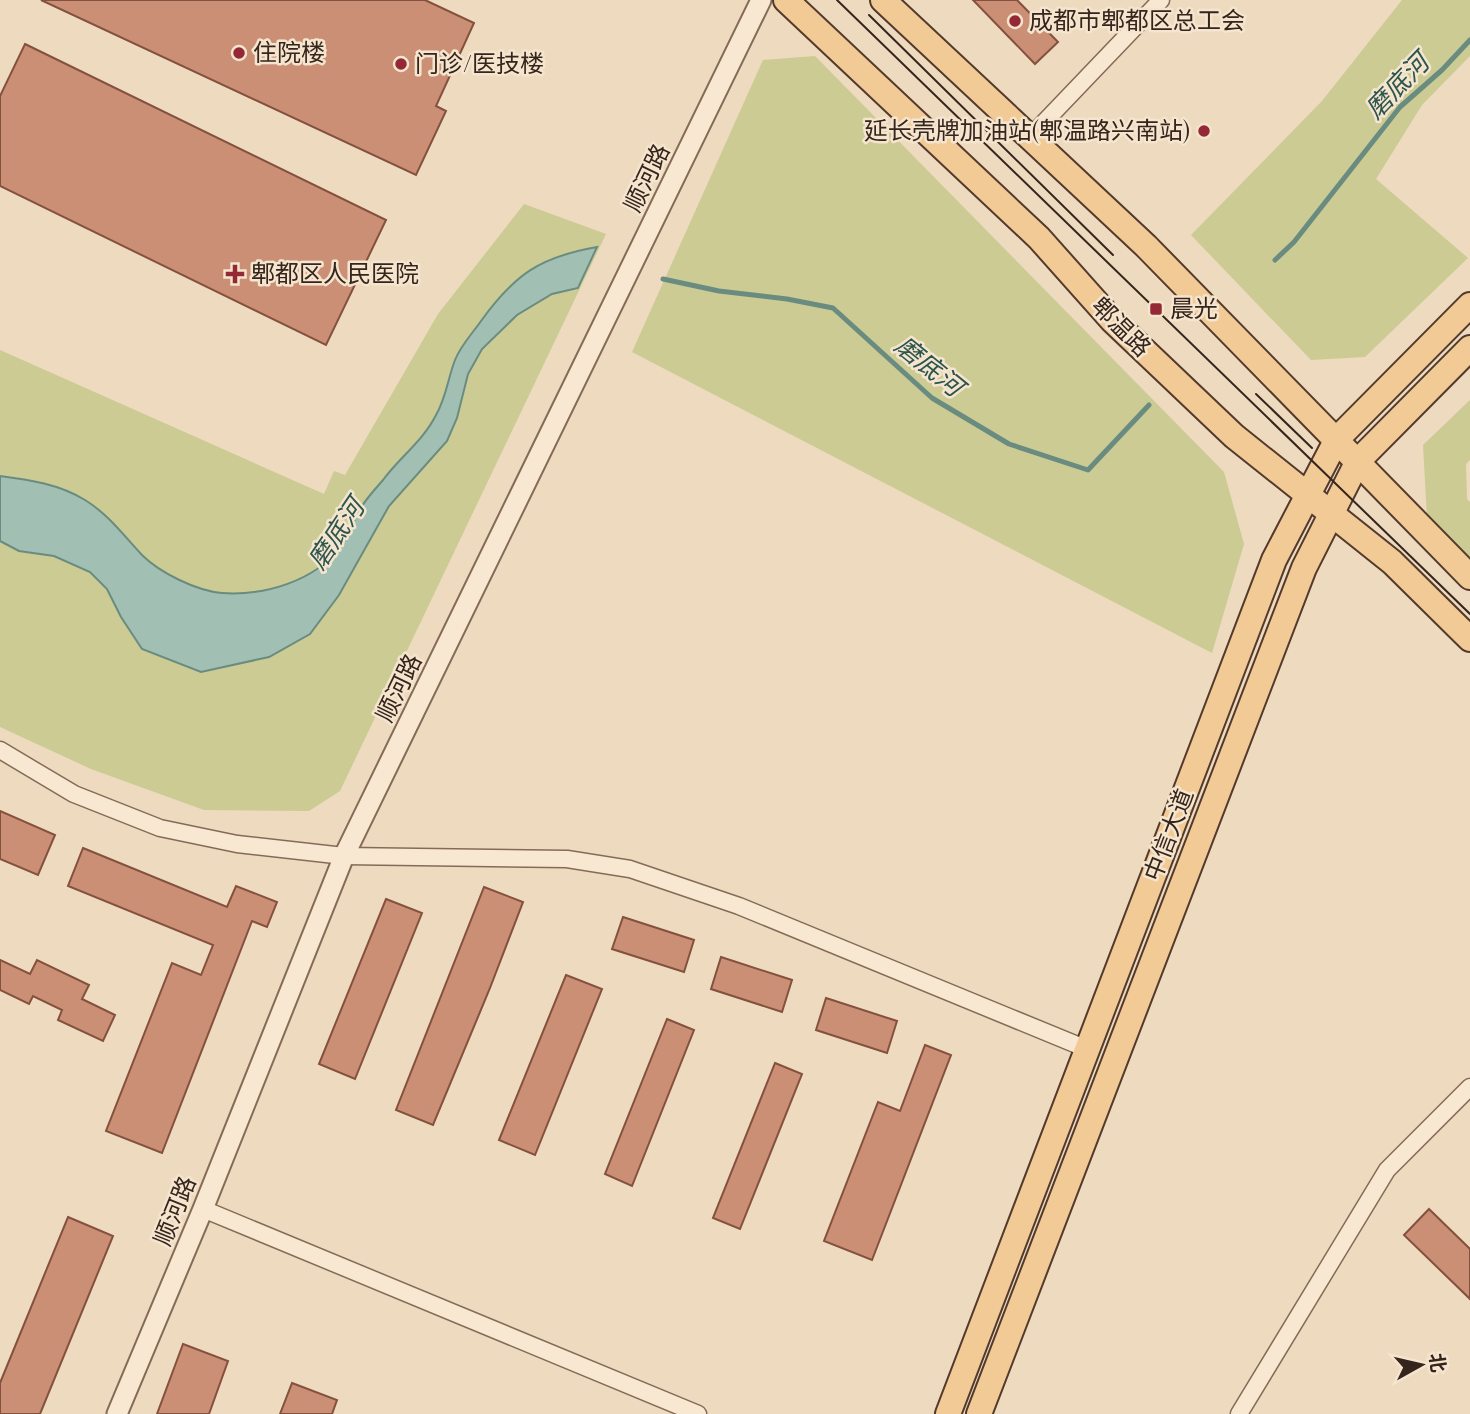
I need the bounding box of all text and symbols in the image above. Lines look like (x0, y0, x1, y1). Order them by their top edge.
place label: 成都市郫都区总工会 (1029, 3, 1245, 35)
marker: 成都市郫都区总工会 (1007, 13, 1023, 29)
place label: 住院楼 (253, 35, 325, 67)
water label: 磨底河 (1356, 41, 1439, 125)
marker: 住院楼 (231, 45, 247, 61)
place label: 门诊/医技楼 (415, 46, 544, 78)
marker: 门诊/医技楼 (393, 56, 409, 72)
place label: 延长壳牌加油站(郫温路兴南站) (864, 113, 1190, 145)
marker: 延长壳牌加油站(郫温路兴南站) (1196, 123, 1212, 139)
street label: 顺河路 (615, 138, 675, 216)
place label: 郫都区人民医院 (251, 256, 419, 288)
marker: 郫都区人民医院 (225, 264, 245, 284)
street label: 郫温路 (1086, 289, 1159, 362)
place label: 晨光 (1170, 291, 1218, 323)
marker: 晨光 (1148, 301, 1164, 317)
water label: 磨底河 (889, 327, 975, 406)
water label: 磨底河 (298, 487, 374, 575)
street label: 顺河路 (367, 648, 427, 726)
street label: 中信大道 (1135, 784, 1199, 885)
street label: 顺河路 (145, 1171, 201, 1250)
north arrow (1386, 1330, 1456, 1400)
text: 北 (1425, 1351, 1453, 1374)

